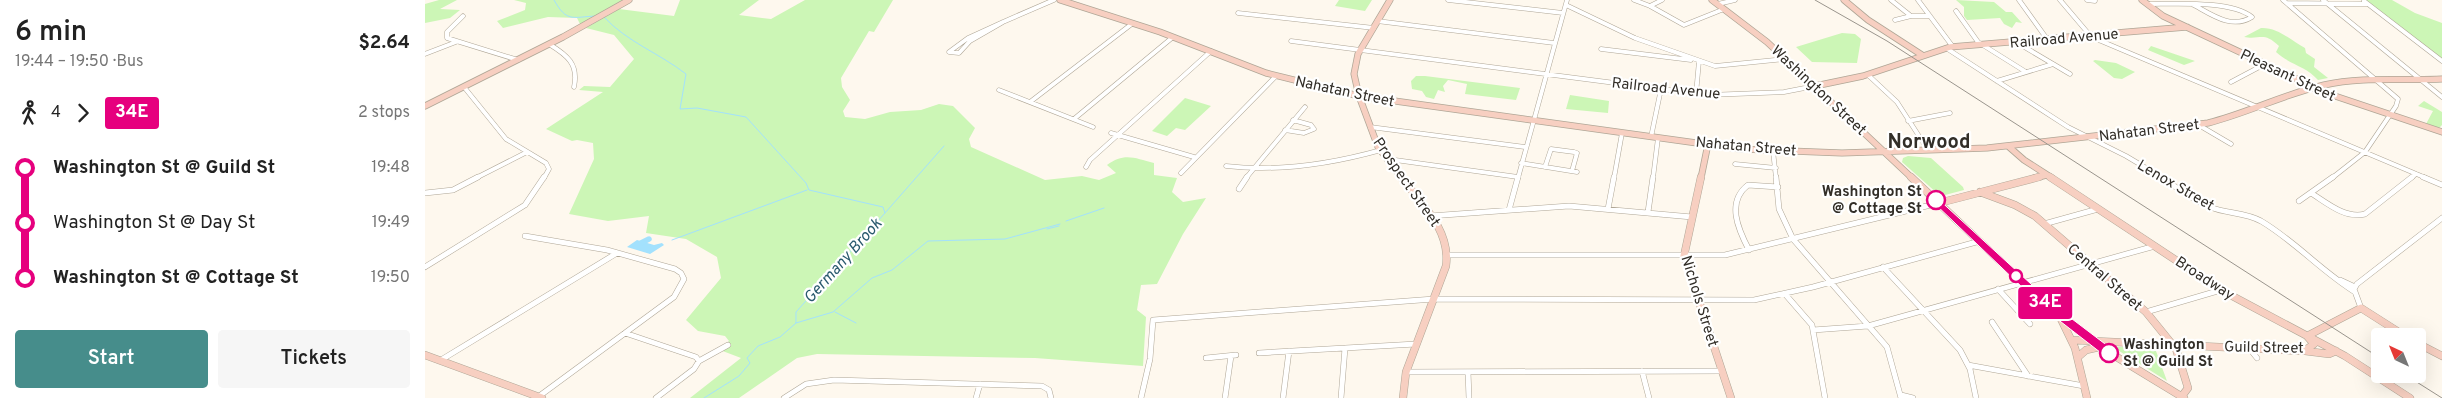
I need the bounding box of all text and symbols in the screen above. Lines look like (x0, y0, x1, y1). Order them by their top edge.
text: 6 min (15, 15, 87, 51)
street label: Railroad Avenue (2009, 25, 2119, 54)
text: $2.64 (358, 31, 410, 55)
street label: Washington Street (1766, 42, 1870, 140)
street label: Pleasant Street (2237, 46, 2338, 107)
text: 19:44 – 19:50 · Bus (15, 52, 144, 72)
street label: Nahatan Street (1293, 73, 1396, 112)
street label: Railroad Avenue (1611, 74, 1721, 105)
icon: walk (15, 99, 43, 127)
icon: forward (69, 99, 97, 127)
text: 34E (115, 101, 149, 124)
text: 4 (51, 103, 61, 123)
text: 2 stops (358, 103, 410, 123)
street label: Nahatan Street (2098, 116, 2201, 147)
district label: Norwood (1887, 130, 1971, 156)
street label: Prospect Street (1368, 134, 1444, 231)
street label: Nahatan Street (1695, 134, 1797, 161)
text: Washington St @ Guild St (53, 156, 275, 180)
street label: Lenox Street (2133, 157, 2217, 216)
text: 19:48 (371, 158, 410, 178)
place label: Washington St @ Cottage St (1822, 183, 1922, 219)
marker: Washington St @ Cottage St (1926, 190, 1946, 210)
text: Washington St @ Day St (53, 211, 255, 235)
text: 19:49 (372, 213, 410, 233)
water label: Germany Brook (800, 214, 887, 308)
street label: Central Street (2063, 240, 2146, 316)
street label: Nichols Street (1676, 253, 1722, 350)
street label: Broadway (2171, 253, 2237, 305)
text: Washington St @ Cottage St (53, 266, 299, 290)
text: 19:50 (371, 268, 410, 288)
unlabelled marker (2009, 269, 2023, 283)
line badge: 34E (2016, 287, 2074, 319)
text: 34E (2028, 291, 2062, 314)
north arrow (2371, 328, 2426, 382)
map controls (2371, 328, 2426, 383)
button: Start (15, 330, 208, 388)
button: Tickets (218, 330, 410, 388)
place label: Washington St @ Guild St (2123, 336, 2213, 372)
street label: Guild Street (2224, 338, 2304, 359)
marker: Washington St @ Guild St (2099, 343, 2119, 363)

